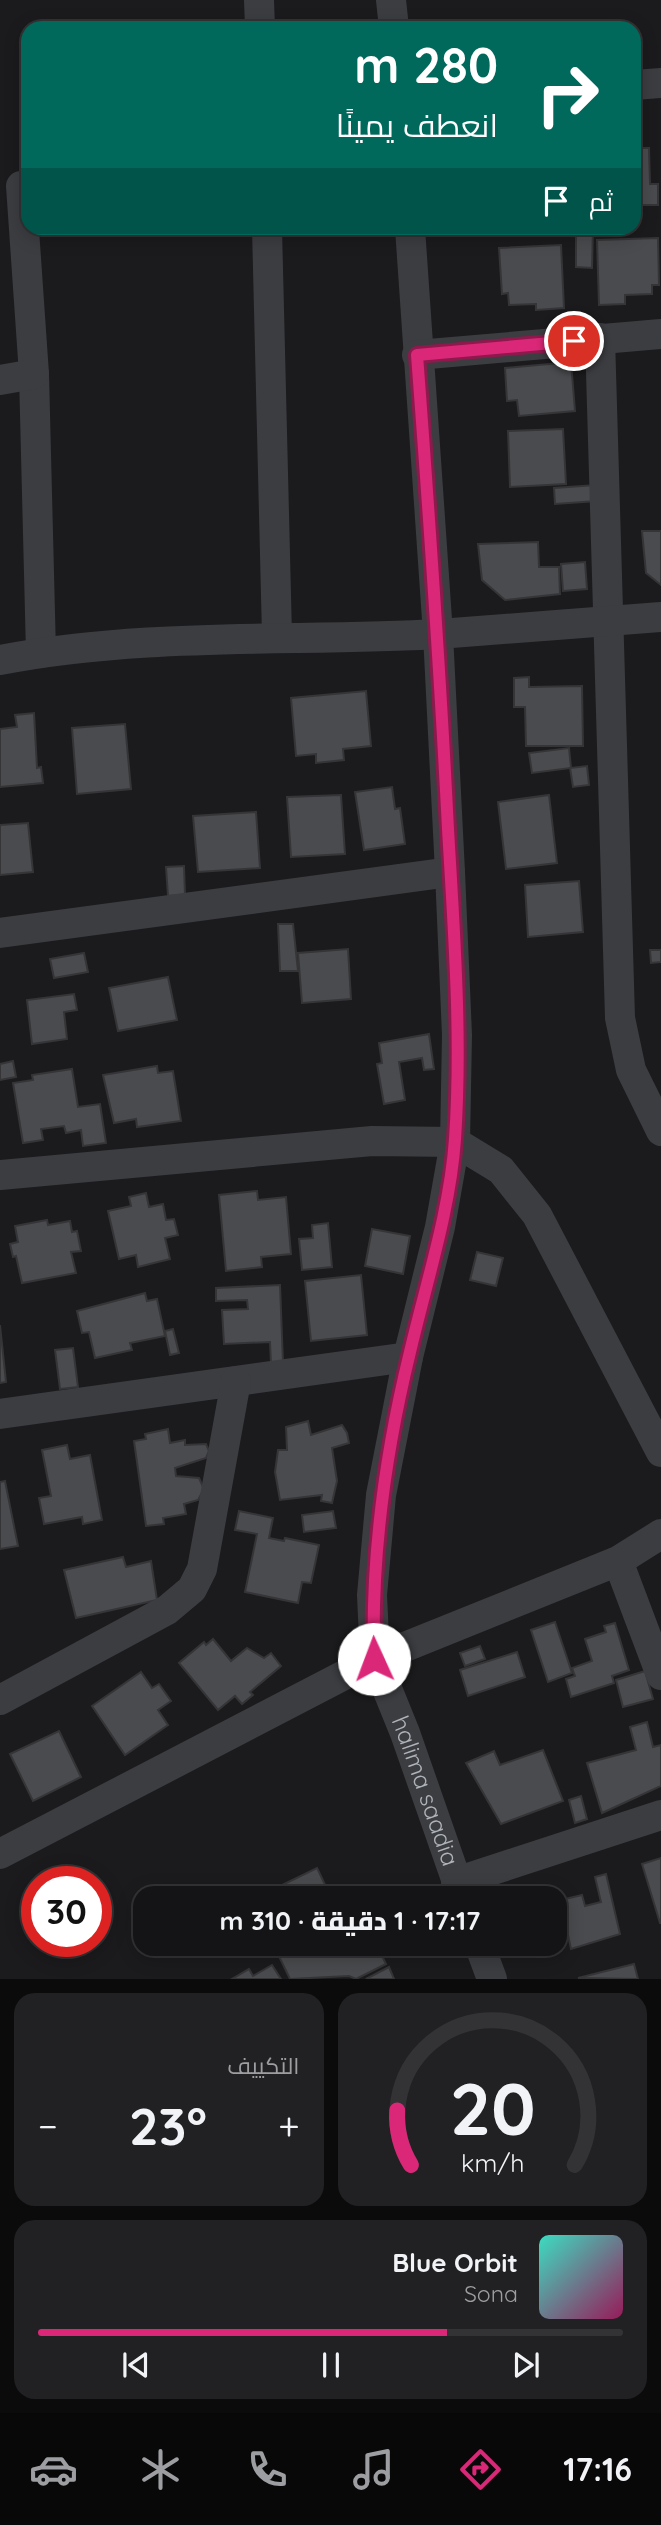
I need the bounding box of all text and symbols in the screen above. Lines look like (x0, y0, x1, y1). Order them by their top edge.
text: 280 m (354, 34, 498, 95)
icon: right (522, 49, 613, 140)
text: انعطف يمينًا (336, 105, 498, 145)
icon: arrive (537, 182, 575, 220)
text: ثم (589, 185, 613, 218)
pin (544, 311, 604, 371)
icon: arrive (555, 322, 593, 360)
position arrow (337, 1622, 411, 1696)
street label: halima saadia (386, 1711, 466, 1870)
speed limit sign: 30 (21, 1866, 112, 1957)
text: 17:17 · 1 دقيقة · 310 m (220, 1904, 480, 1937)
text: التكييف (227, 2051, 300, 2080)
text: 20 (449, 2063, 535, 2154)
text: 23° (129, 2093, 207, 2158)
text: − (38, 2102, 58, 2150)
text: + (278, 2102, 300, 2150)
text: km/h (461, 2147, 524, 2178)
text: Blue Orbit (392, 2246, 518, 2279)
text: Sona (464, 2279, 518, 2308)
icon: previous (117, 2346, 155, 2384)
icon: pause (312, 2346, 350, 2384)
icon: next (507, 2346, 545, 2384)
icon: car (29, 2445, 78, 2494)
icon: climate (136, 2445, 185, 2494)
icon: phone (243, 2445, 292, 2494)
icon: music (349, 2445, 398, 2494)
icon: directions (456, 2445, 505, 2494)
text: 17:16 (563, 2449, 632, 2489)

